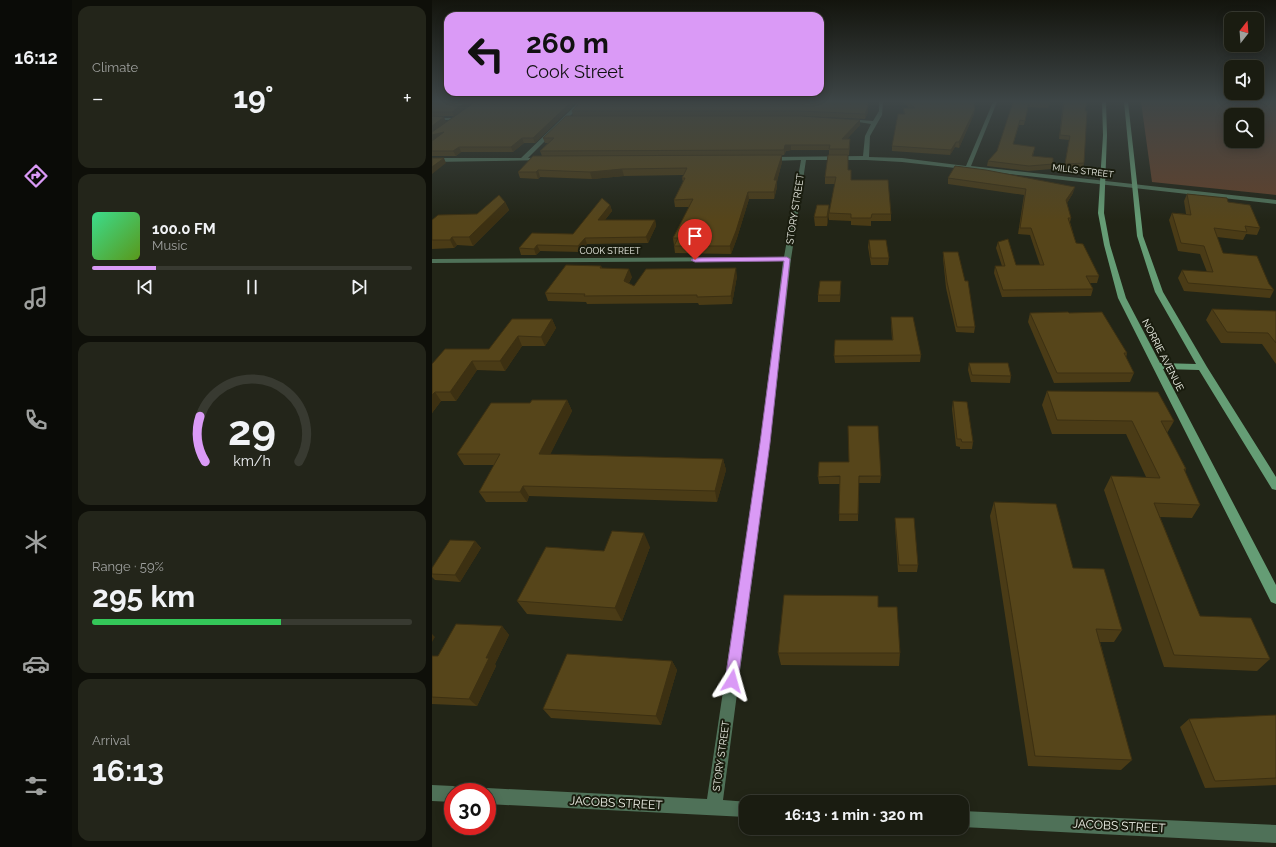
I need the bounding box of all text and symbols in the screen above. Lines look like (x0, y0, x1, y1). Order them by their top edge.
north arrow (1224, 12, 1264, 52)
map controls (1224, 12, 1264, 148)
text: 260 m (526, 27, 609, 60)
icon: left (460, 28, 512, 80)
text: 16:12 (14, 47, 58, 68)
text: Climate (92, 60, 138, 75)
button: sound (1224, 60, 1264, 100)
text: Cook Street (526, 61, 624, 82)
text: 19° (233, 80, 273, 115)
text: − (92, 85, 104, 111)
text: + (403, 85, 412, 111)
button: search (1224, 108, 1264, 148)
icon: directions (22, 162, 50, 190)
street label: MILLS STREET (1052, 162, 1115, 180)
street label: STORY STREET (784, 173, 806, 245)
pin (678, 219, 712, 260)
text: 100.0 FM (152, 220, 216, 238)
icon: arrive (684, 225, 706, 247)
text: Music (152, 238, 187, 253)
street label: COOK STREET (580, 246, 641, 256)
icon: previous (134, 276, 156, 298)
icon: pause (241, 276, 263, 298)
icon: next (348, 276, 370, 298)
icon: music (22, 284, 50, 312)
street label: NORRIE AVENUE (1140, 317, 1186, 393)
text: 29 (228, 405, 276, 454)
icon: phone (22, 406, 50, 434)
text: km/h (233, 452, 271, 468)
icon: climate (22, 528, 50, 556)
text: Range · 59% (92, 559, 164, 574)
text: 295 km (92, 579, 195, 614)
icon: car (22, 650, 50, 678)
position arrow (711, 660, 753, 702)
street label: STORY STREET (711, 720, 731, 792)
text: Arrival (92, 733, 130, 748)
text: 16:13 (92, 753, 164, 788)
icon: filters (22, 772, 50, 800)
speed limit sign: 30 (444, 783, 496, 835)
street label: JACOBS STREET (569, 794, 664, 812)
text: 16:13 · 1 min · 320 m (785, 806, 923, 824)
street label: JACOBS STREET (1072, 817, 1167, 835)

